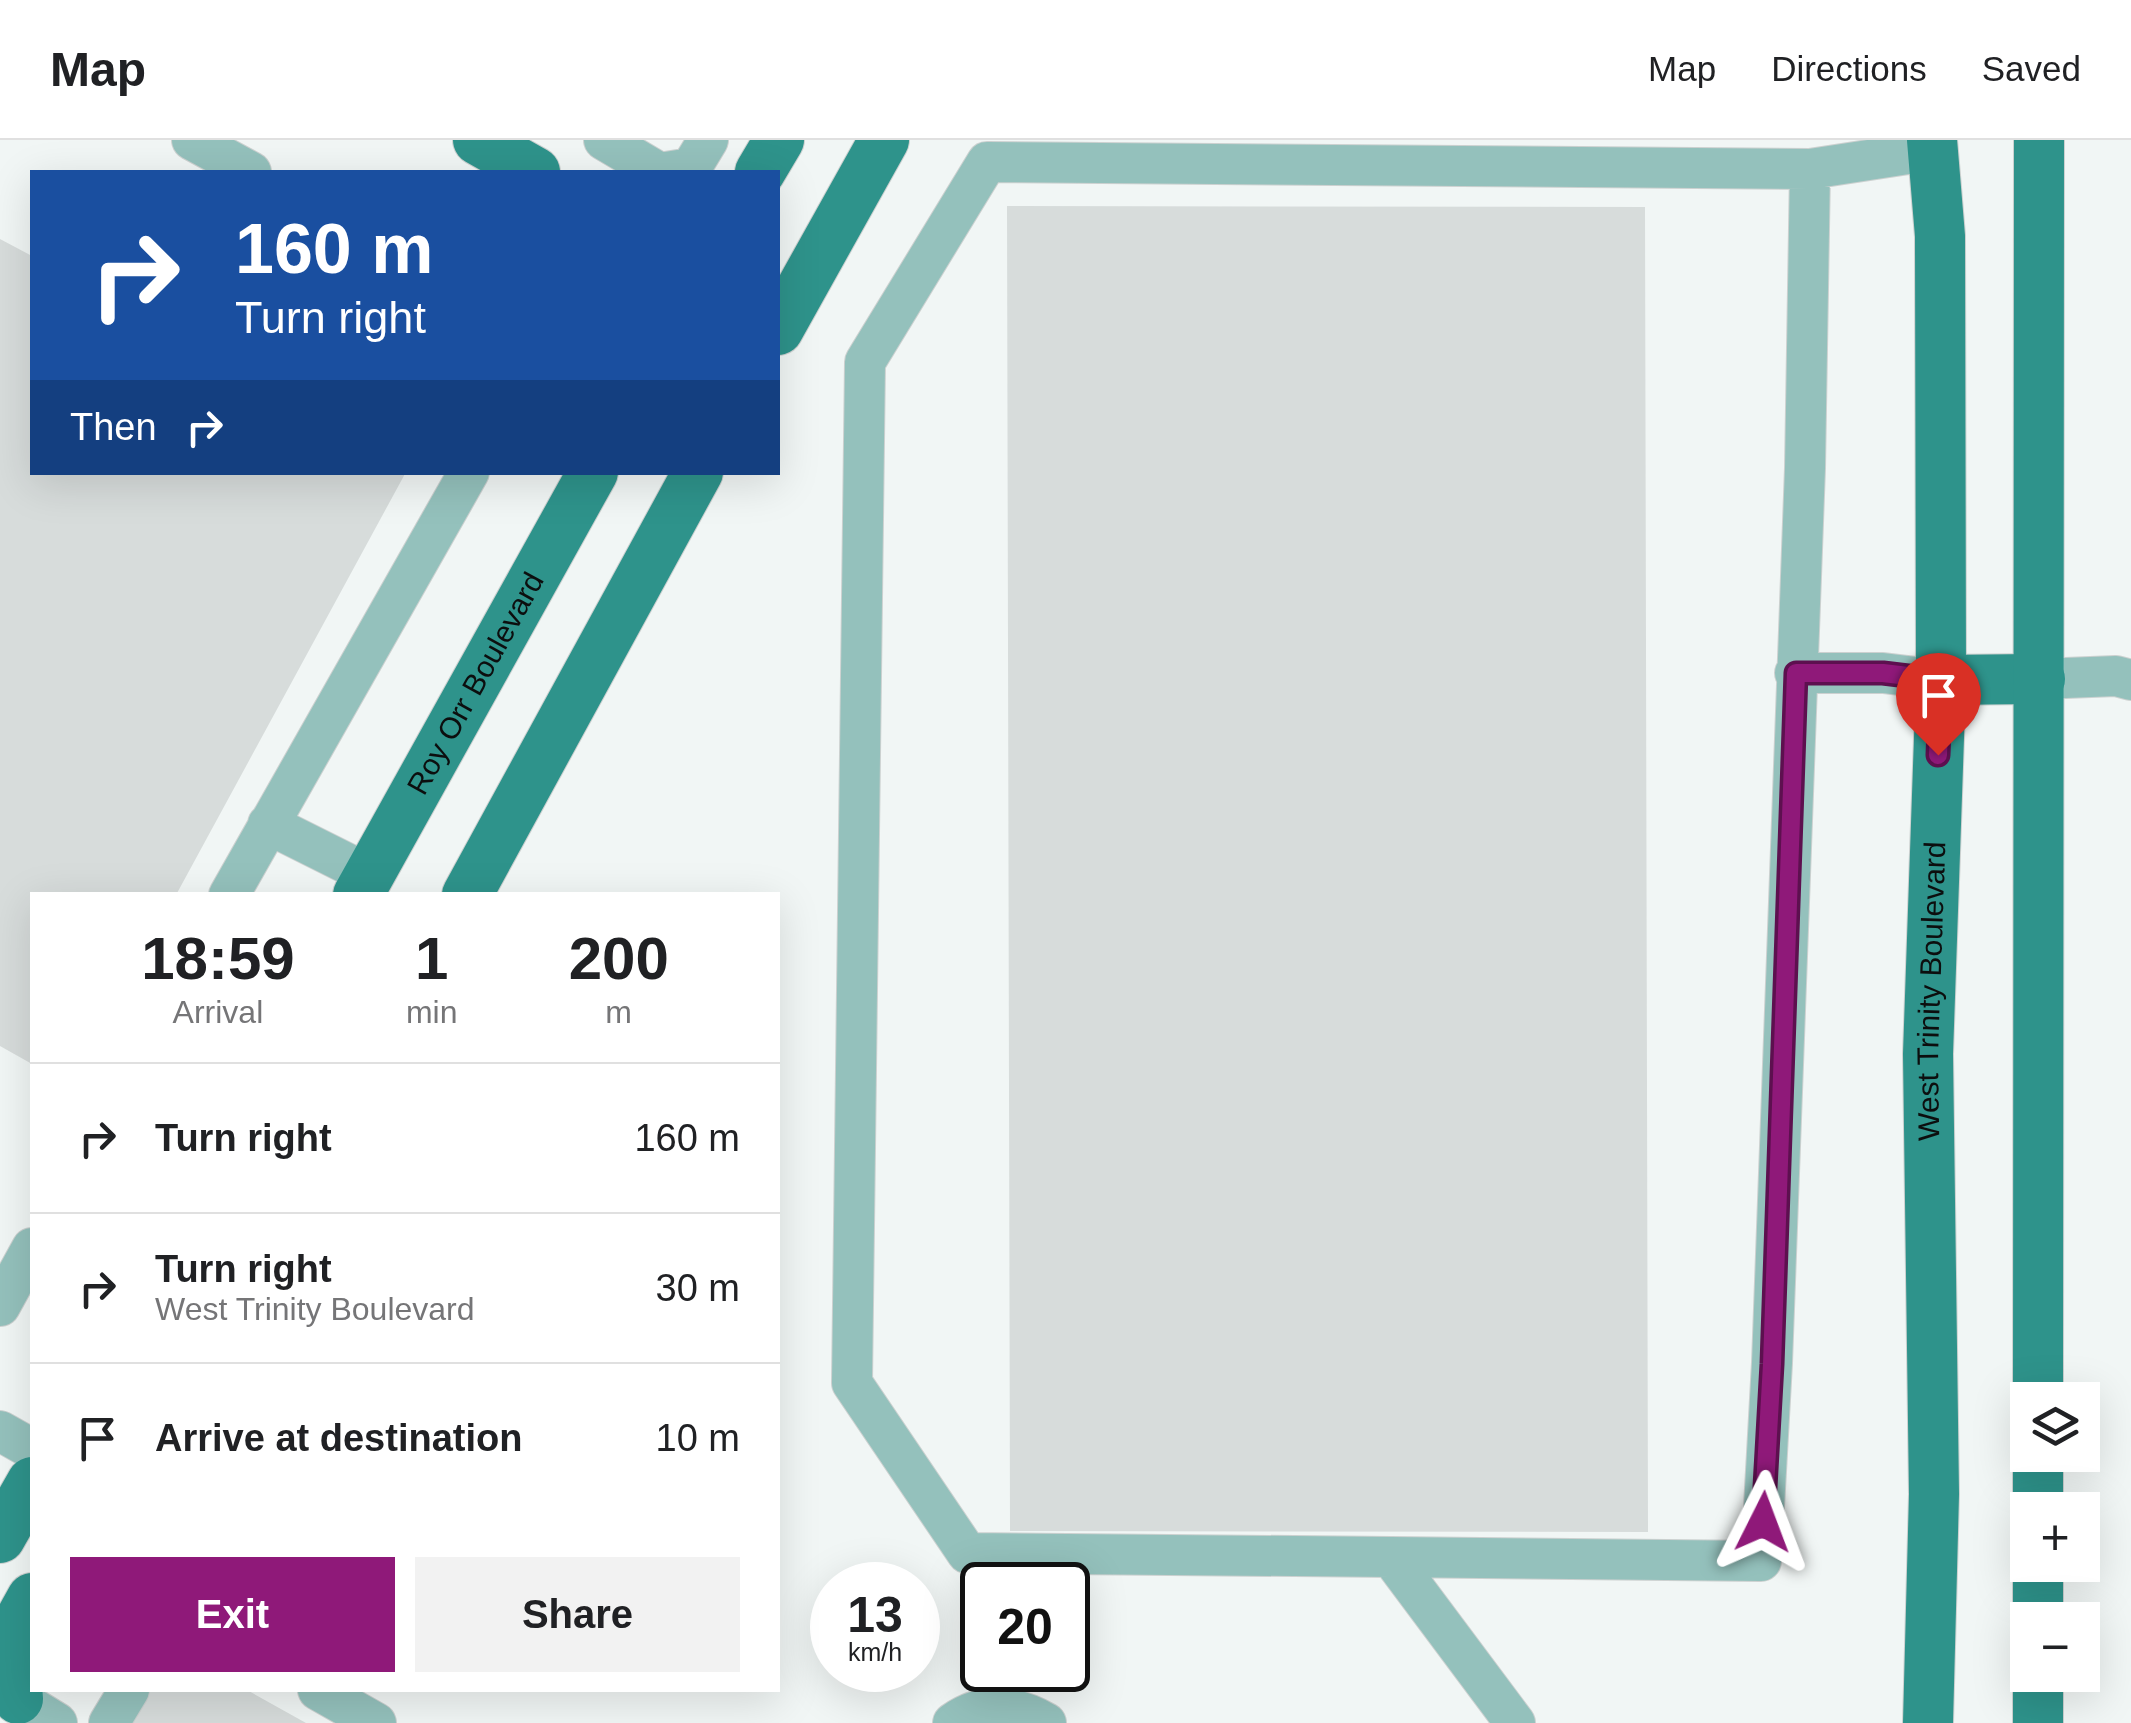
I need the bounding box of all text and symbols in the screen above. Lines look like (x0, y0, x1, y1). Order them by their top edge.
text: Map (50, 43, 146, 96)
text: Map (1648, 49, 1716, 88)
text: Directions (1771, 49, 1927, 88)
text: Saved (1982, 49, 2081, 88)
icon: right (70, 210, 200, 340)
text: 160 m (235, 210, 433, 288)
text: Turn right (235, 292, 426, 343)
icon: right (177, 400, 232, 455)
text: Then (70, 406, 157, 448)
street label: Roy Orr Boulevard (400, 567, 550, 800)
pin (1896, 653, 1981, 756)
icon: arrive (1911, 668, 1966, 723)
street label: West Trinity Boulevard (1911, 841, 1951, 1141)
text: 18:59 (141, 925, 295, 992)
text: 1 (415, 925, 448, 992)
text: 200 (569, 925, 669, 992)
text: Arrival (173, 994, 263, 1030)
text: min (406, 994, 457, 1030)
text: m (605, 994, 632, 1030)
icon: right (70, 1111, 125, 1166)
text: Turn right (155, 1117, 332, 1159)
text: 160 m (634, 1117, 740, 1159)
text: Turn right (155, 1248, 332, 1290)
icon: right (70, 1261, 125, 1316)
text: 30 m (656, 1267, 740, 1309)
text: West Trinity Boulevard (155, 1291, 475, 1327)
map controls (2010, 1382, 2100, 1692)
button: layers (2010, 1382, 2100, 1472)
icon: arrive (70, 1411, 125, 1466)
text: Arrive at destination (155, 1417, 522, 1459)
text: 10 m (656, 1417, 740, 1459)
position arrow (1711, 1470, 1815, 1574)
button: + (2010, 1492, 2100, 1582)
button: Exit (70, 1557, 395, 1672)
button: Share (415, 1557, 740, 1672)
speed limit sign: 20 (960, 1562, 1090, 1692)
text: 13 (847, 1587, 903, 1643)
button: − (2010, 1602, 2100, 1692)
text: km/h (848, 1638, 902, 1666)

